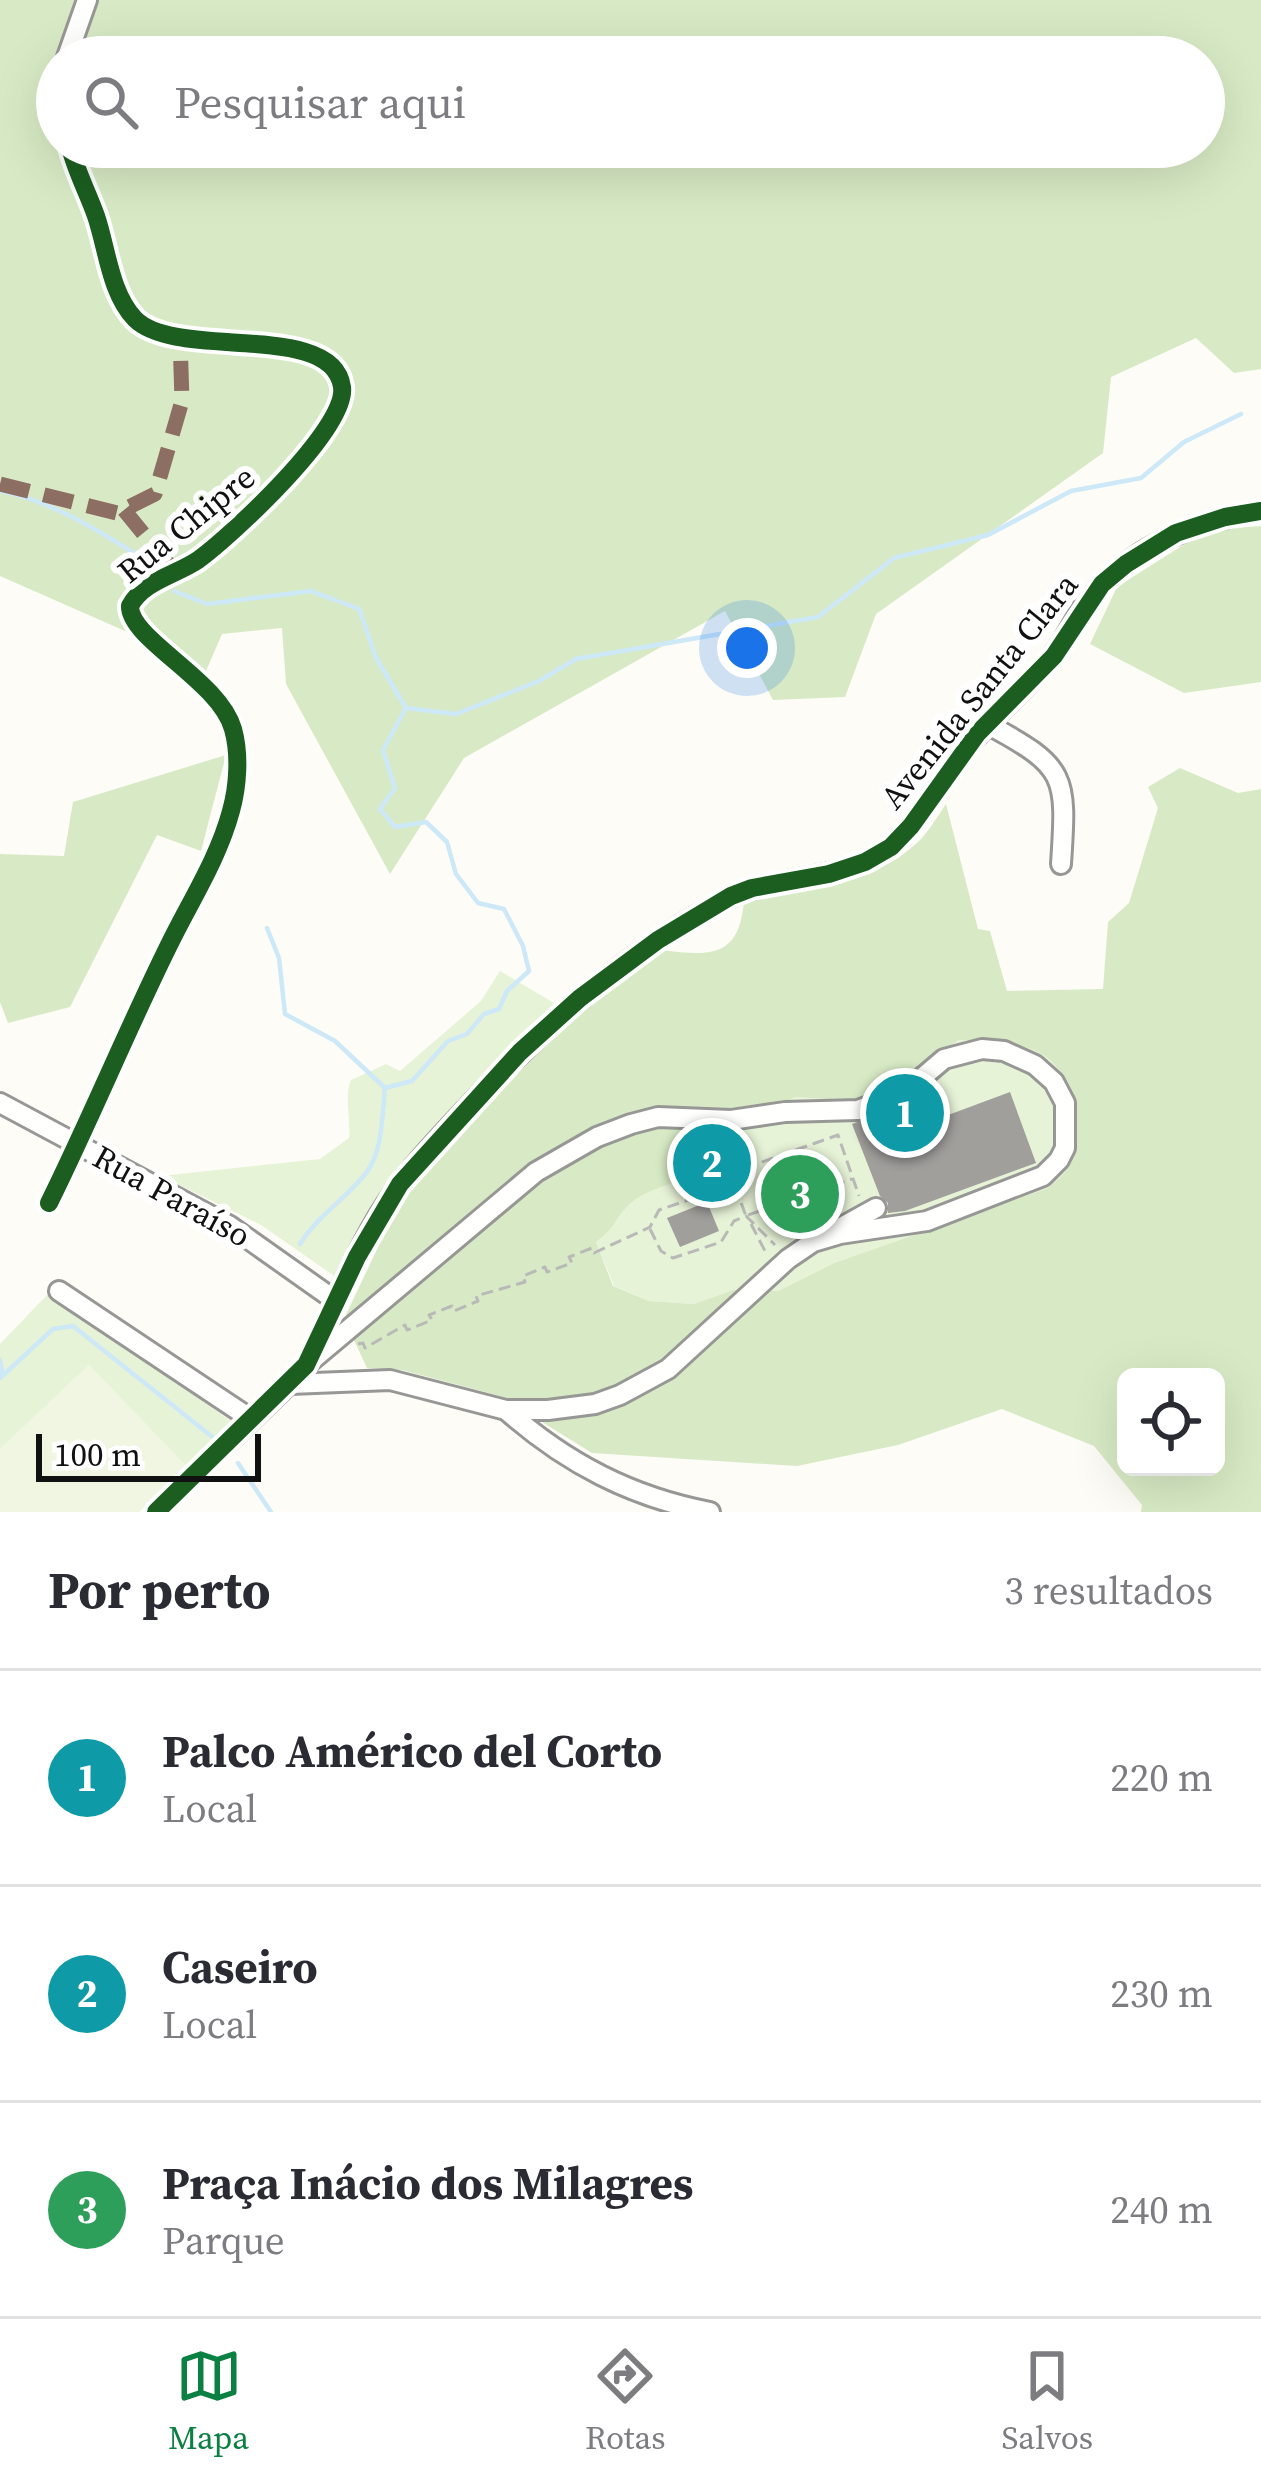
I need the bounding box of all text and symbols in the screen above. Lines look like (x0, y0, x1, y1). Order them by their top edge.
search box (36, 36, 1225, 168)
icon: search (78, 69, 144, 135)
text: Pesquisar aqui (174, 71, 466, 133)
street label: Rua Chipre (108, 455, 264, 593)
street label: Avenida Santa Clara (870, 563, 1088, 818)
your location (717, 618, 777, 678)
pin: 1 (866, 1068, 944, 1158)
pin: 2 (673, 1118, 751, 1208)
street label: Rua Paraíso (85, 1134, 259, 1258)
pin: 3 (761, 1149, 839, 1239)
map controls (1117, 1368, 1225, 1476)
button: locate (1117, 1368, 1225, 1476)
scale bar (36, 1428, 261, 1481)
text: 100 m (54, 1432, 141, 1477)
text: Por perto (48, 1555, 271, 1625)
text: 3 resultados (1004, 1564, 1213, 1617)
text: Palco Américo del Corto (162, 1720, 662, 1782)
text: 1 (76, 1751, 98, 1804)
text: 220 m (1110, 1751, 1213, 1804)
text: Local (162, 1782, 257, 1835)
text: Caseiro (162, 1936, 318, 1998)
text: 2 (76, 1967, 98, 2020)
text: 230 m (1110, 1967, 1213, 2020)
text: Local (162, 1998, 257, 2051)
text: Praça Inácio dos Milagres (162, 2152, 694, 2214)
text: 3 (76, 2183, 98, 2236)
text: 240 m (1110, 2183, 1213, 2236)
text: Parque (162, 2214, 285, 2267)
tab: Mapa (168, 2343, 249, 2460)
tab: Rotas (585, 2343, 666, 2460)
tab: Salvos (1001, 2343, 1093, 2460)

